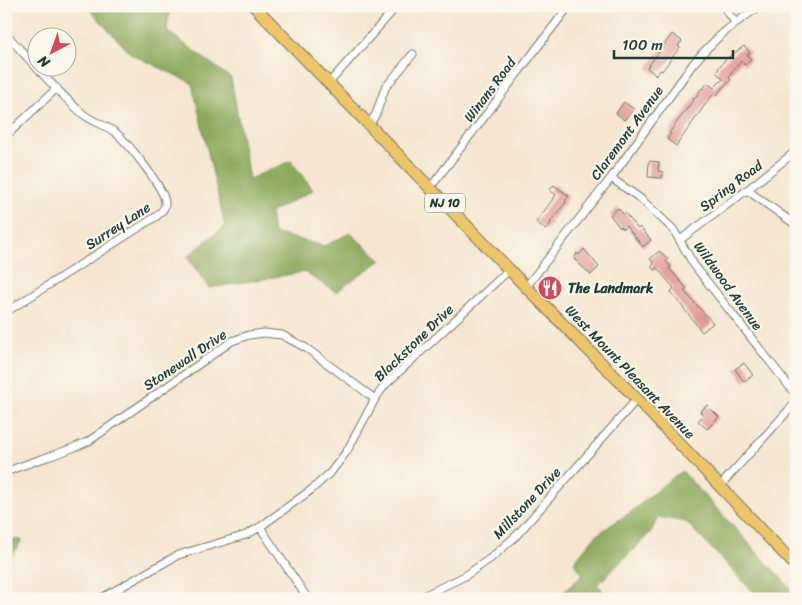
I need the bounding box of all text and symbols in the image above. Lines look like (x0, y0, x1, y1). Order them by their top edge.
north arrow (28, 28, 78, 78)
scale bar (614, 28, 733, 60)
text: 100 m (622, 32, 663, 58)
text: N (32, 49, 56, 75)
street label: Winans Road (457, 51, 524, 128)
street label: Claremont Avenue (584, 80, 670, 186)
street label: Spring Road (694, 153, 769, 218)
road number: NJ 10 (425, 194, 465, 212)
street label: Surrey Lane (80, 195, 156, 257)
street label: Wildwood Avenue (687, 236, 769, 336)
restaurant icon: The Landmark (537, 275, 563, 301)
place label: The Landmark (568, 276, 654, 301)
street label: Blackstone Drive (368, 298, 460, 388)
street label: West Mount Pleasant Avenue (559, 299, 701, 445)
street label: Stonewall Drive (138, 323, 232, 397)
street label: Millstone Drive (487, 461, 567, 545)

